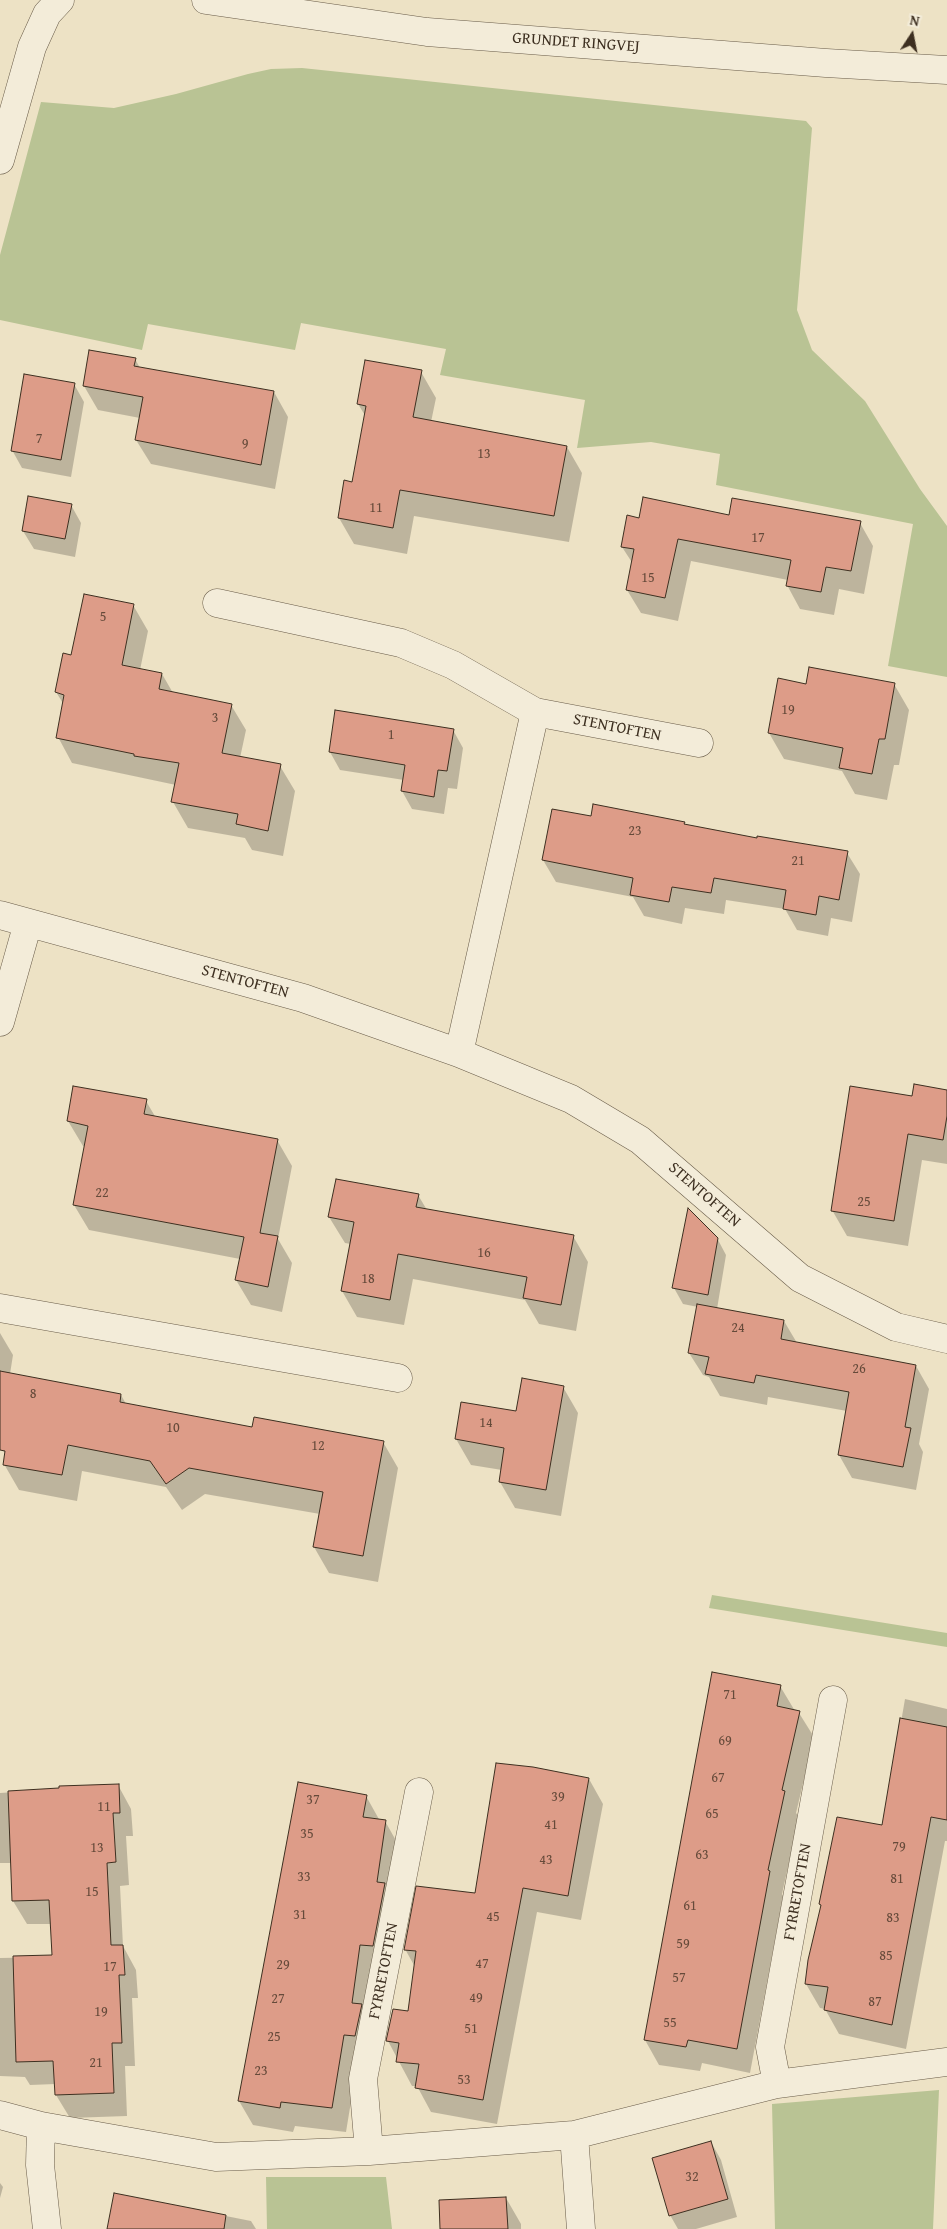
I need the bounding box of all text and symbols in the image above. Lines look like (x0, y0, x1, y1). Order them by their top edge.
north arrow (887, 10, 937, 60)
text: N (908, 10, 921, 31)
street label: GRUNDET RINGVEJ (512, 29, 640, 57)
house number: 7 (36, 431, 42, 447)
house number: 9 (242, 436, 248, 452)
house number: 13 (477, 446, 491, 462)
house number: 11 (369, 500, 383, 516)
house number: 17 (751, 530, 765, 546)
house number: 15 (641, 570, 655, 586)
house number: 5 (100, 609, 106, 625)
house number: 19 (781, 702, 795, 718)
house number: 3 (212, 710, 218, 726)
street label: STENTOFTEN (571, 710, 663, 746)
house number: 1 (388, 727, 394, 743)
house number: 23 (628, 823, 642, 839)
house number: 21 (791, 853, 805, 869)
street label: STENTOFTEN (199, 961, 291, 1003)
street label: STENTOFTEN (664, 1158, 744, 1232)
house number: 22 (95, 1185, 109, 1201)
house number: 25 (857, 1194, 871, 1210)
house number: 16 (477, 1245, 491, 1261)
house number: 18 (361, 1271, 375, 1287)
house number: 24 (731, 1320, 745, 1336)
house number: 26 (852, 1361, 866, 1377)
house number: 8 (30, 1386, 36, 1402)
house number: 14 (479, 1415, 493, 1431)
house number: 10 (166, 1420, 180, 1436)
house number: 12 (311, 1438, 325, 1454)
house number: 71 (723, 1687, 737, 1703)
house number: 69 (718, 1733, 732, 1749)
house number: 67 (711, 1770, 725, 1786)
house number: 39 (551, 1789, 565, 1805)
house number: 37 (306, 1792, 320, 1808)
house number: 11 (97, 1799, 111, 1815)
house number: 65 (705, 1806, 719, 1822)
house number: 41 (544, 1817, 558, 1833)
house number: 35 (300, 1826, 314, 1842)
house number: 79 (892, 1839, 906, 1855)
house number: 13 (90, 1840, 104, 1856)
street label: FYRRETOFTEN (780, 1842, 816, 1942)
house number: 63 (695, 1847, 709, 1863)
house number: 43 (539, 1852, 553, 1868)
house number: 33 (297, 1869, 311, 1885)
house number: 81 (890, 1871, 904, 1887)
house number: 15 (85, 1884, 99, 1900)
house number: 61 (683, 1898, 697, 1914)
house number: 31 (293, 1907, 307, 1923)
house number: 45 (486, 1909, 500, 1925)
house number: 83 (886, 1910, 900, 1926)
street label: FYRRETOFTEN (365, 1921, 403, 2021)
house number: 59 (676, 1936, 690, 1952)
house number: 85 (879, 1948, 893, 1964)
house number: 47 (475, 1956, 489, 1972)
house number: 29 (276, 1957, 290, 1973)
house number: 17 (103, 1959, 117, 1975)
house number: 57 (672, 1970, 686, 1986)
house number: 49 (469, 1990, 483, 2006)
house number: 27 (271, 1991, 285, 2007)
house number: 87 (868, 1994, 882, 2010)
house number: 19 (94, 2004, 108, 2020)
house number: 55 (663, 2015, 677, 2031)
house number: 51 (464, 2021, 478, 2037)
house number: 25 (267, 2029, 281, 2045)
house number: 21 (89, 2055, 103, 2071)
house number: 23 (254, 2063, 268, 2079)
house number: 53 (457, 2072, 471, 2088)
house number: 32 (685, 2169, 699, 2185)

